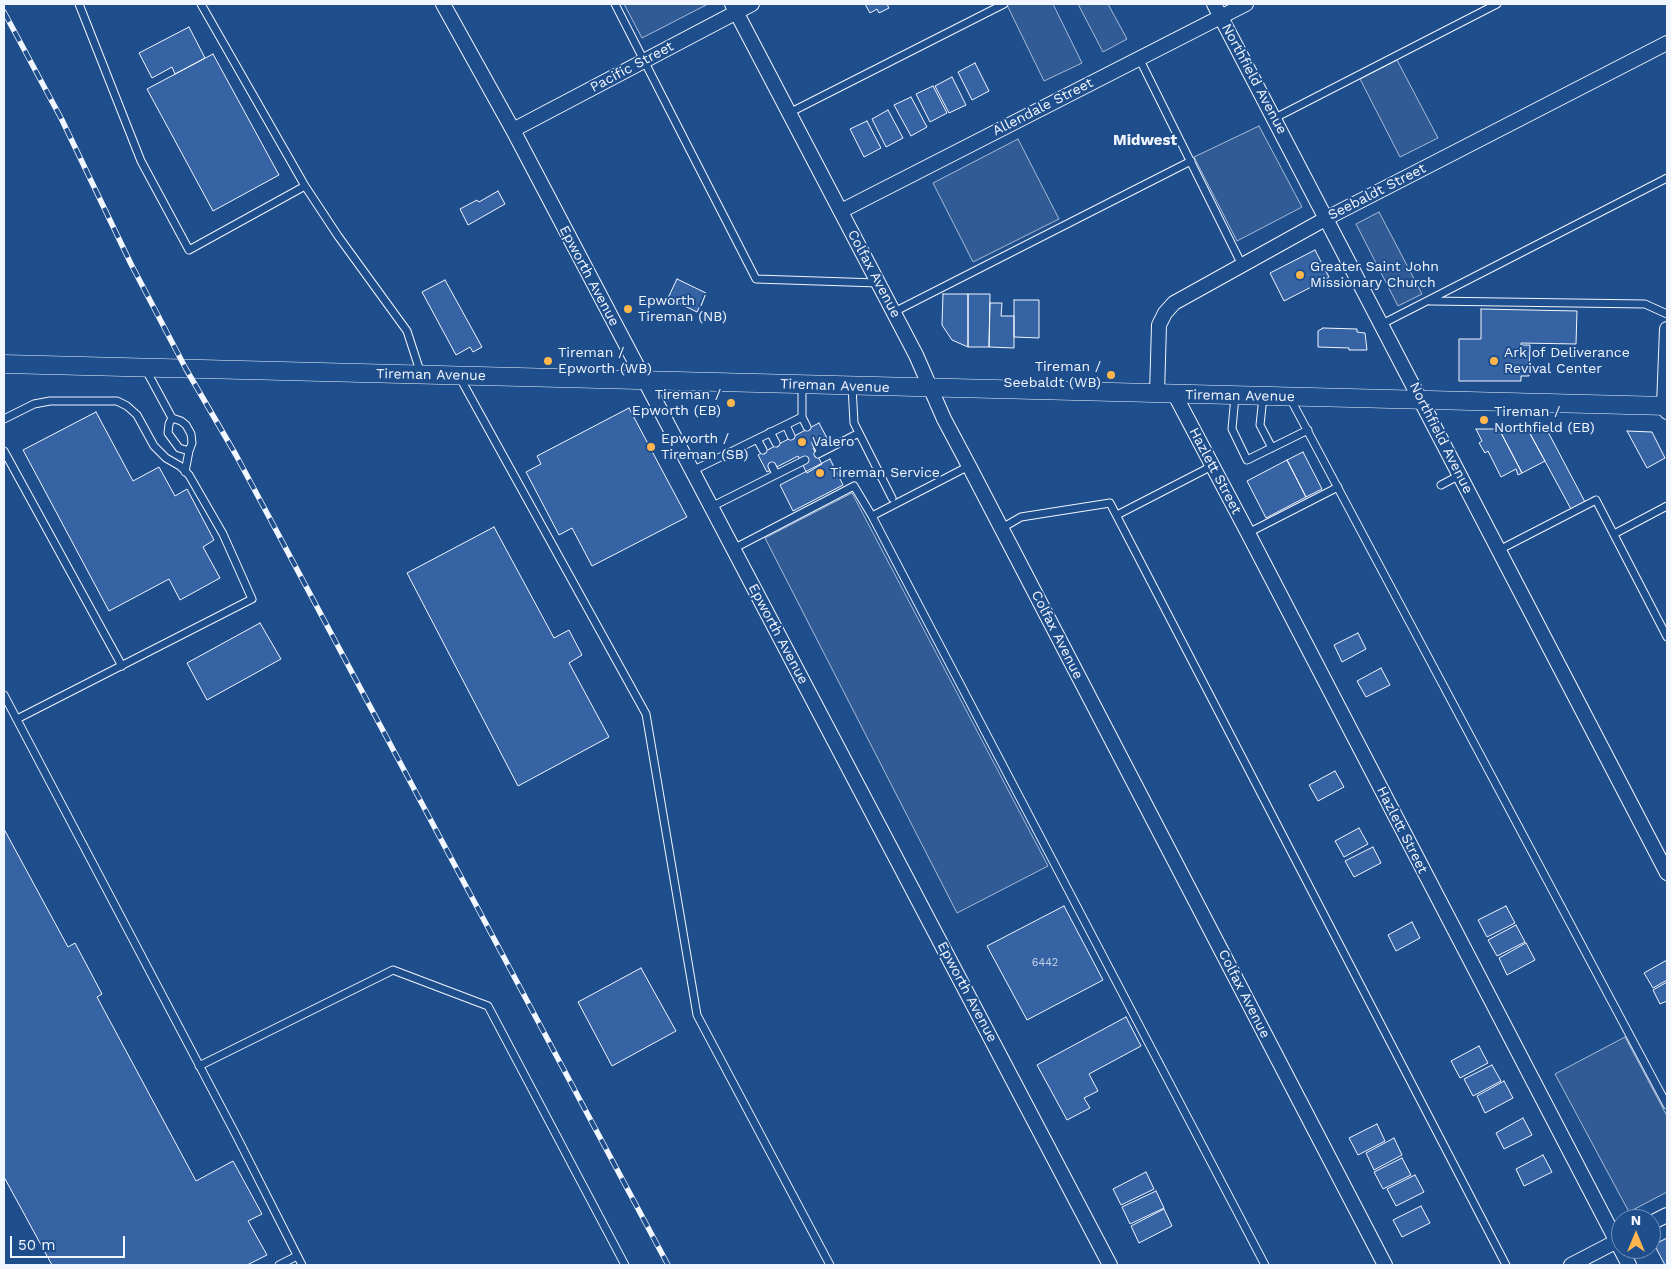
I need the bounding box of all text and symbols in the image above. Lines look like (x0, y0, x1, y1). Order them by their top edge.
street label: Northfield Avenue (1218, 21, 1290, 137)
street label: Pacific Street (587, 38, 677, 96)
street label: Allendale Street (990, 74, 1096, 140)
district label: Midwest (1113, 132, 1177, 150)
street label: Seebaldt Street (1325, 160, 1429, 224)
street label: Epworth Avenue (555, 223, 623, 329)
street label: Colfax Avenue (844, 227, 904, 321)
place label: Greater Saint John Missionary Church (1310, 259, 1439, 292)
marker: Greater Saint John Missionary Church (1294, 269, 1306, 281)
place label: Epworth / Tireman (NB) (638, 293, 727, 326)
marker: Epworth / Tireman (NB) (622, 303, 634, 315)
place label: Tireman / Epworth (WB) (558, 345, 652, 378)
place label: Ark of Deliverance Revival Center (1504, 345, 1630, 378)
marker: Tireman / Epworth (WB) (542, 355, 554, 367)
marker: Ark of Deliverance Revival Center (1488, 355, 1500, 367)
place label: Tireman / Seebaldt (WB) (1004, 359, 1101, 392)
street label: Tireman Avenue (376, 366, 486, 384)
marker: Tireman / Seebaldt (WB) (1105, 369, 1117, 381)
street label: Tireman Avenue (780, 376, 890, 396)
street label: Northfield Avenue (1406, 379, 1476, 497)
place label: Tireman / Epworth (EB) (632, 387, 721, 420)
street label: Tireman Avenue (1185, 387, 1295, 405)
marker: Tireman / Epworth (EB) (725, 397, 737, 409)
place label: Tireman / Northfield (EB) (1494, 404, 1595, 437)
marker: Tireman / Northfield (EB) (1478, 414, 1490, 426)
street label: Hazlett Street (1185, 425, 1245, 517)
place label: Epworth / Tireman (SB) (661, 431, 748, 464)
place label: Valero (812, 434, 854, 450)
marker: Valero (796, 436, 808, 448)
marker: Epworth / Tireman (SB) (645, 441, 657, 453)
place label: Tireman Service (830, 465, 940, 481)
marker: Tireman Service (814, 467, 826, 479)
street label: Epworth Avenue (744, 581, 812, 687)
street label: Colfax Avenue (1027, 588, 1087, 682)
street label: Hazlett Street (1373, 784, 1431, 876)
street label: Epworth Avenue (933, 939, 1001, 1045)
street label: Colfax Avenue (1214, 947, 1274, 1041)
house number: 6442 (1032, 956, 1058, 970)
north arrow (1611, 1209, 1661, 1259)
text: N (1631, 1212, 1641, 1228)
scale bar (12, 1226, 128, 1258)
text: 50 m (18, 1236, 55, 1254)

